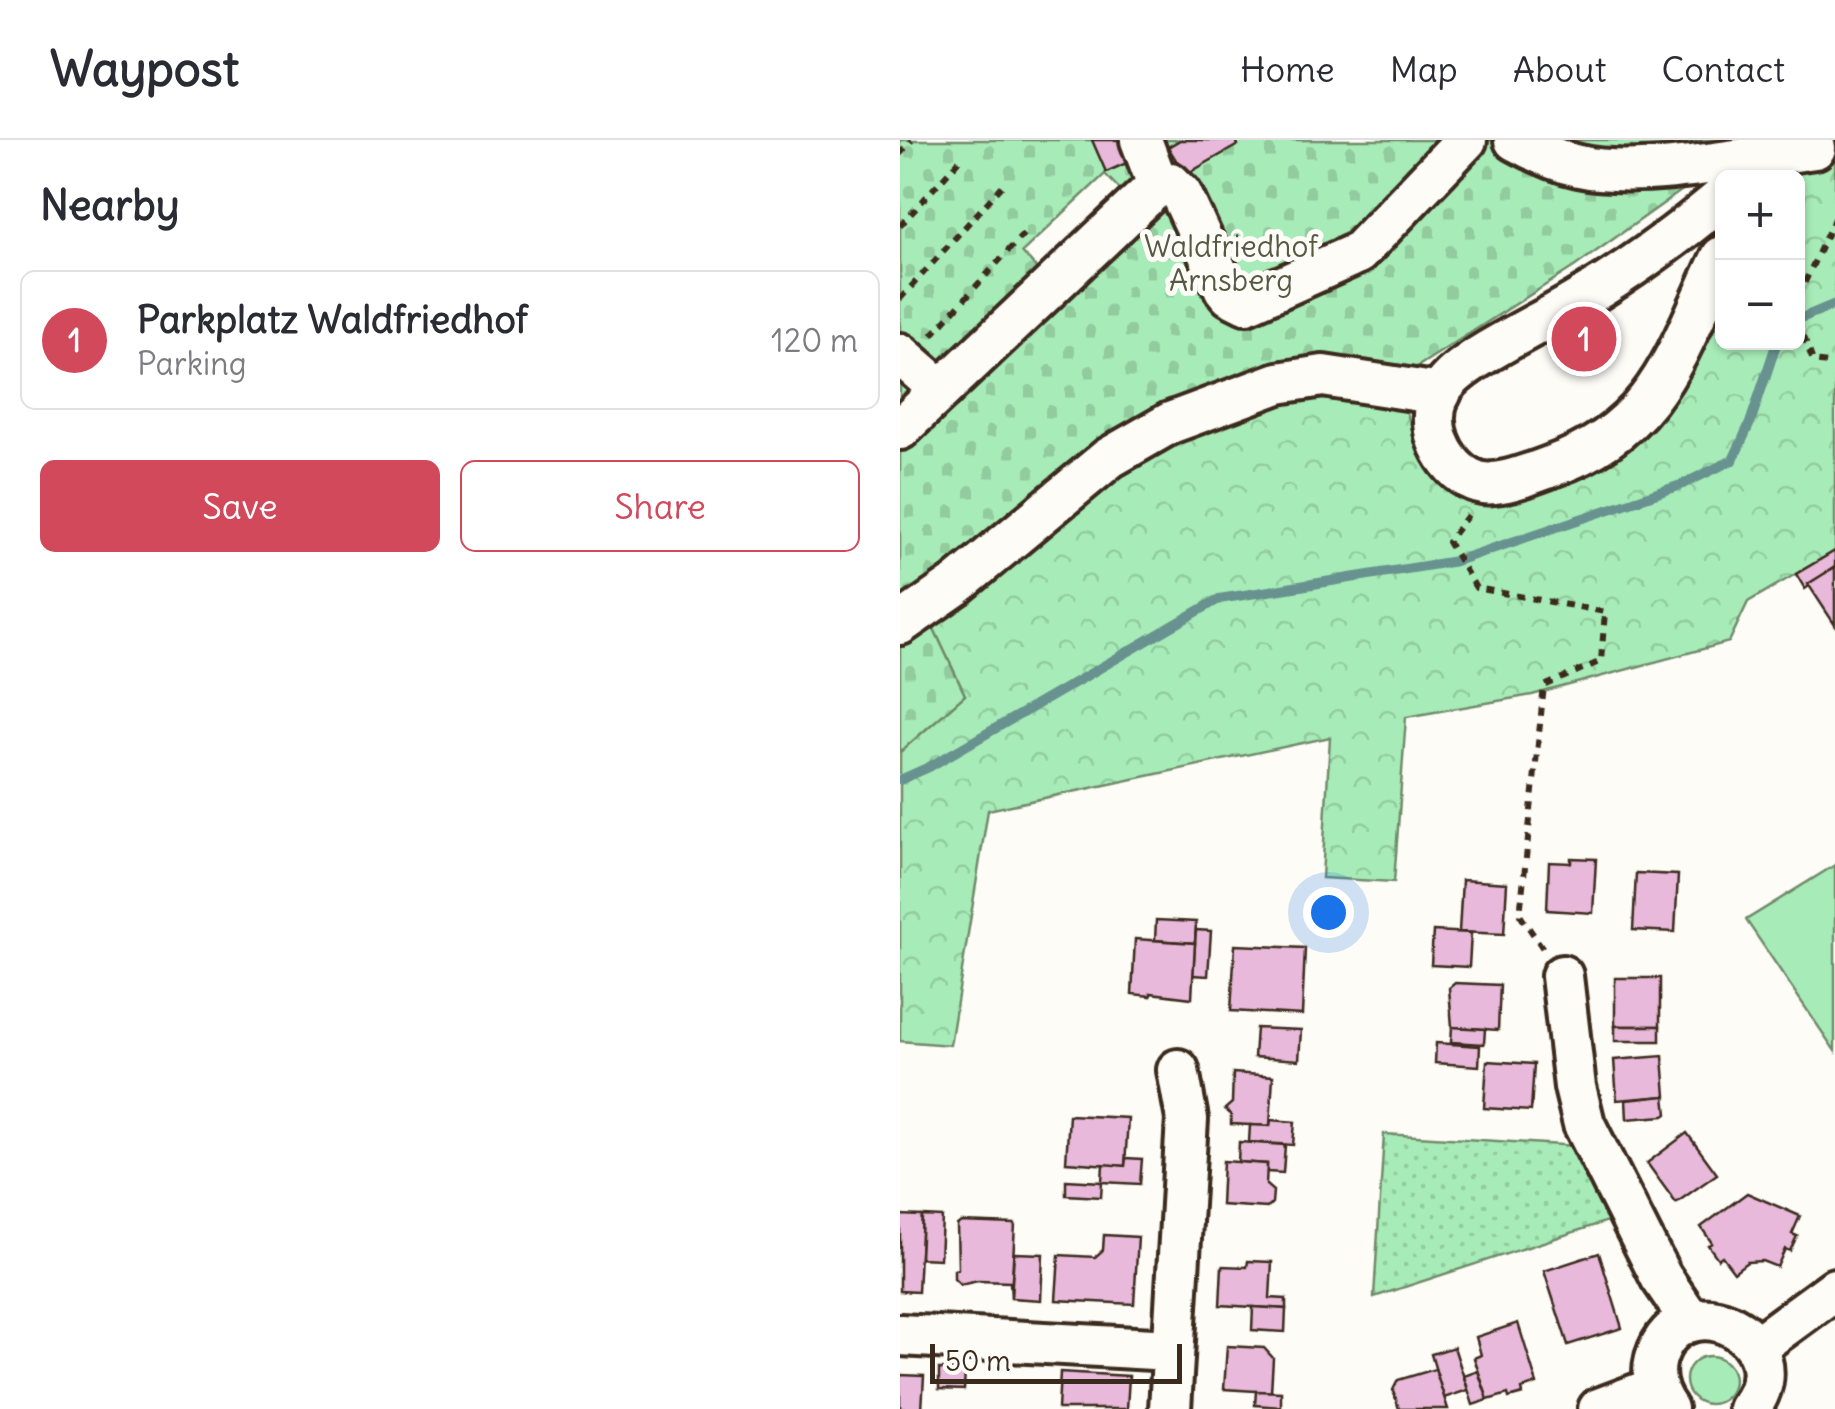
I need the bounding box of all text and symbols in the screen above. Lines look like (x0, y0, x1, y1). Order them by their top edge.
text: Waypost (50, 39, 239, 99)
text: Home (1240, 47, 1335, 91)
text: Map (1390, 47, 1458, 91)
text: About (1513, 47, 1606, 91)
text: Contact (1661, 47, 1785, 91)
map controls (1715, 170, 1805, 350)
button: + (1715, 170, 1805, 260)
text: Nearby (40, 179, 179, 231)
park label: Waldfriedhof Arnsberg (1144, 227, 1319, 299)
button: − (1715, 260, 1805, 350)
text: Parkplatz Waldfriedhof (137, 296, 528, 343)
pin: 1 (1552, 302, 1616, 376)
text: 1 (68, 320, 81, 361)
text: 120 m (771, 320, 858, 361)
text: Parking (137, 343, 247, 384)
button: Save (40, 460, 440, 552)
button: Share (460, 460, 860, 552)
your location (1303, 887, 1354, 938)
scale bar (930, 1339, 1182, 1384)
text: 50 m (945, 1343, 1011, 1379)

